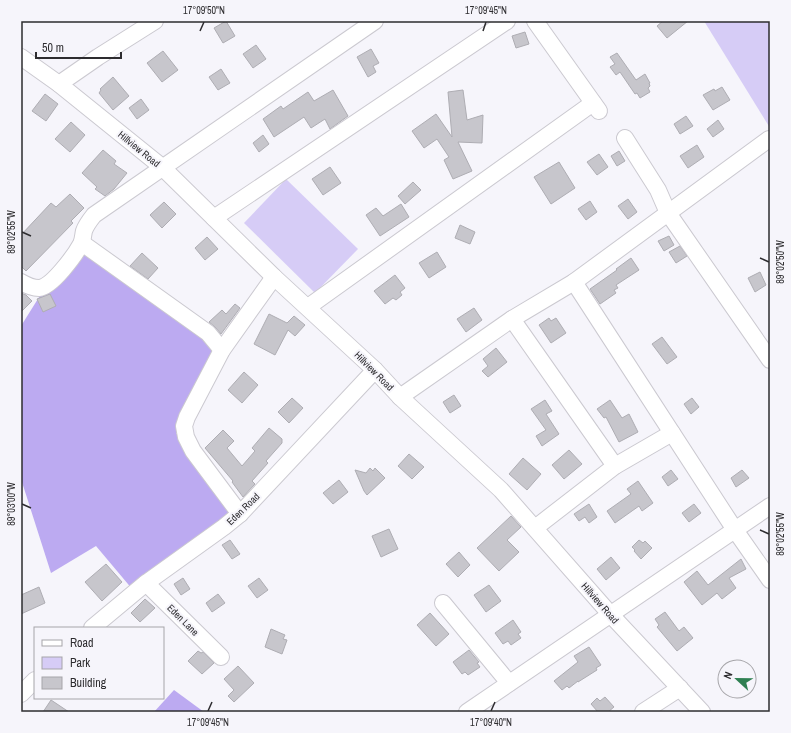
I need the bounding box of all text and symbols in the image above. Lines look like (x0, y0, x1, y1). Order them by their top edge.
text: 17°09'50"N (183, 4, 225, 17)
text: 17°09'45"N (465, 4, 507, 17)
scale bar (36, 34, 121, 60)
text: 50 m (42, 40, 64, 56)
street label: Hillview Road (115, 128, 163, 170)
text: 89°02'55"W (5, 210, 18, 254)
text: 89°02'50"W (774, 240, 787, 284)
street label: Hillview Road (352, 349, 396, 393)
text: 89°03'00"W (5, 482, 18, 526)
street label: Eden Road (224, 490, 262, 528)
text: 89°02'55"W (774, 512, 787, 556)
street label: Hillview Road (578, 580, 622, 626)
street label: Eden Lane (164, 601, 202, 639)
legend (34, 627, 164, 699)
text: Road (70, 635, 94, 651)
text: Park (70, 655, 90, 671)
north arrow (717, 659, 757, 699)
text: N (720, 670, 735, 681)
text: Building (70, 675, 107, 691)
text: 17°09'45"N (187, 716, 229, 729)
text: 17°09'40"N (470, 716, 512, 729)

